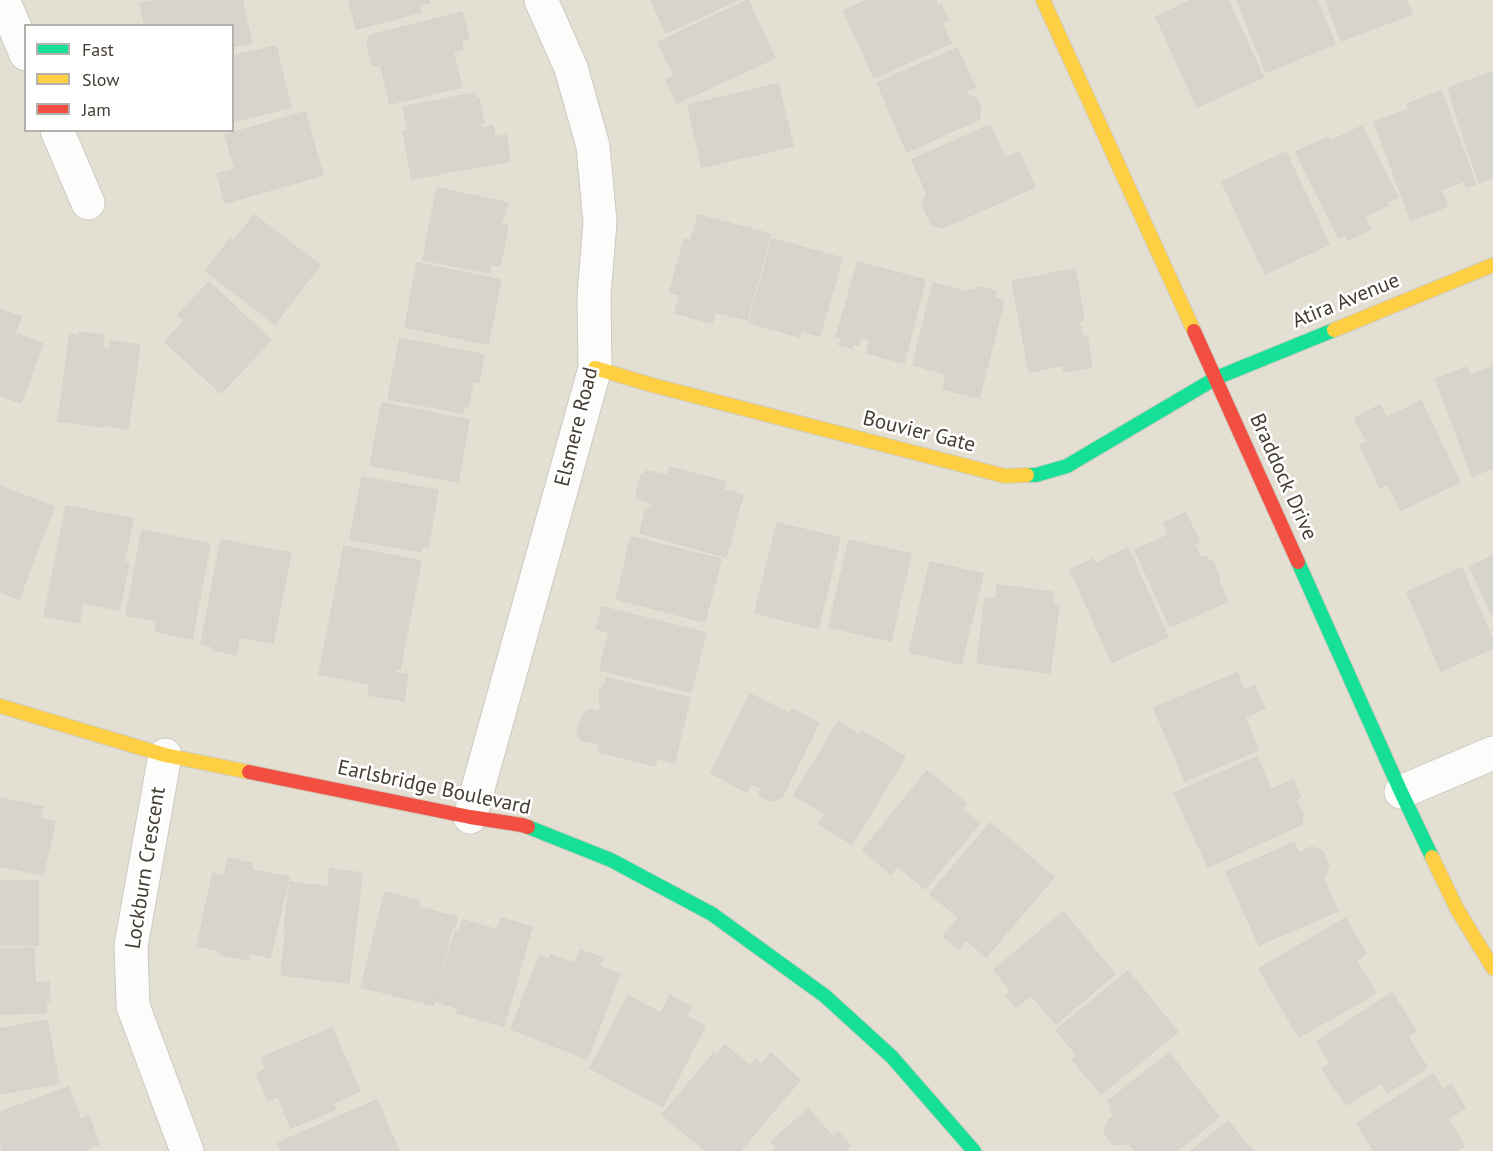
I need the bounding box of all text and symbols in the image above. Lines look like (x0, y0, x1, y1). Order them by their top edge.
legend (24, 24, 234, 132)
text: Fast (82, 38, 114, 61)
text: Slow (82, 68, 120, 91)
text: Jam (82, 98, 111, 121)
street label: Atira Avenue (1289, 268, 1403, 334)
street label: Elsmere Road (550, 365, 604, 489)
street label: Bouvier Gate (860, 406, 978, 458)
street label: Braddock Drive (1244, 410, 1322, 544)
street label: Earlsbridge Boulevard (335, 755, 533, 821)
street label: Lockburn Crescent (121, 785, 171, 951)

